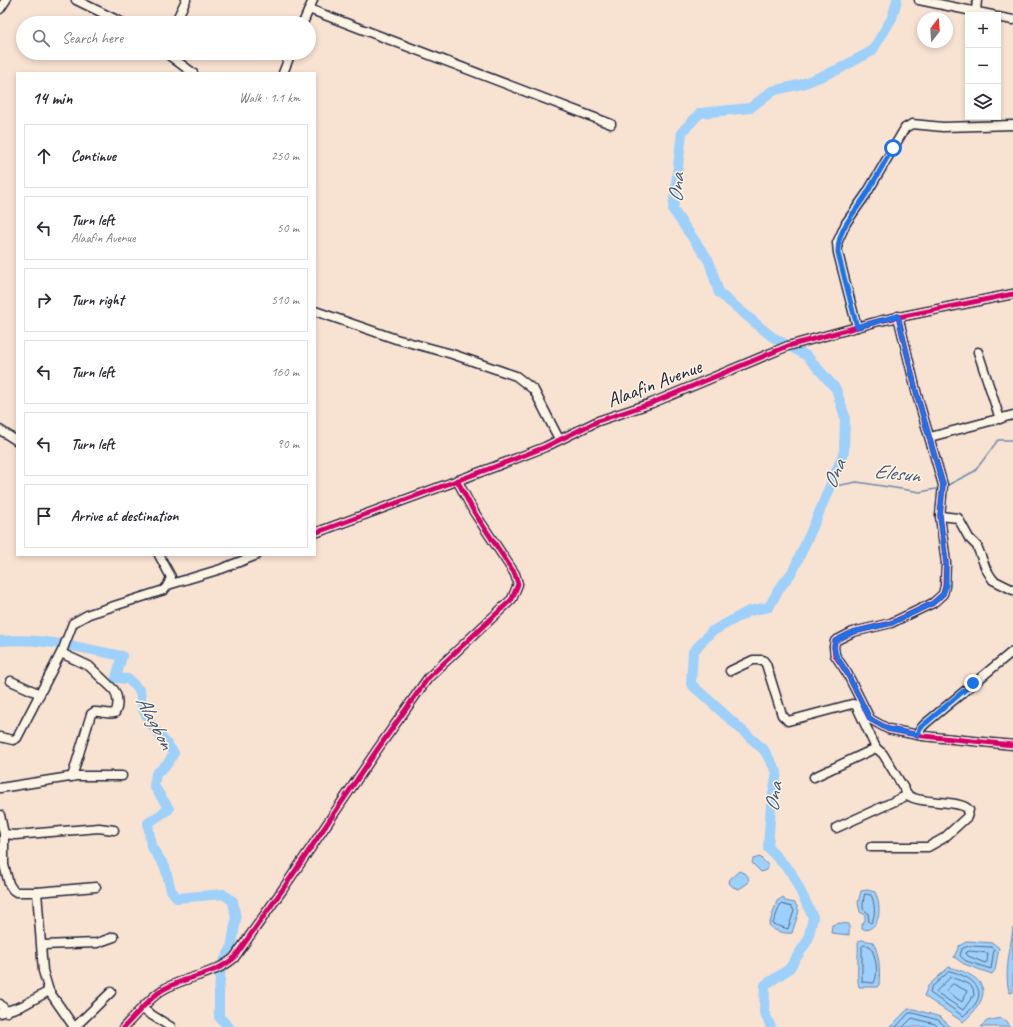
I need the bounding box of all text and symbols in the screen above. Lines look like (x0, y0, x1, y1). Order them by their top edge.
north arrow (917, 12, 953, 48)
map controls (965, 12, 1001, 120)
button: + (965, 12, 1001, 48)
search box (16, 16, 316, 60)
icon: search (30, 27, 52, 49)
text: Search here (62, 29, 123, 48)
button: − (965, 48, 1001, 84)
button: layers (965, 84, 1001, 120)
text: 14 min (32, 88, 72, 109)
text: Walk · 1.1 km (239, 90, 300, 106)
route start (884, 139, 902, 157)
icon: ahead (33, 145, 55, 167)
text: Continue (71, 147, 116, 166)
text: 250 m (271, 148, 299, 164)
water label: Ona (662, 171, 690, 203)
text: Turn left (71, 211, 114, 230)
icon: left (33, 217, 55, 239)
text: 50 m (277, 220, 299, 236)
text: Alaafin Avenue (71, 230, 135, 246)
icon: right (33, 289, 55, 311)
text: Turn right (71, 291, 124, 310)
text: 510 m (271, 292, 299, 308)
street label: Alaafin Avenue (603, 354, 706, 413)
icon: left (33, 361, 55, 383)
text: Turn left (71, 363, 114, 382)
text: 160 m (271, 364, 299, 380)
icon: left (33, 433, 55, 455)
text: Turn left (71, 435, 114, 454)
text: 90 m (277, 436, 299, 452)
water label: Ona (816, 454, 852, 492)
water label: Elesun (873, 458, 924, 489)
icon: arrive (33, 505, 55, 527)
text: Arrive at destination (71, 507, 178, 526)
route end (964, 674, 982, 692)
water label: Alagbon (130, 691, 181, 755)
water label: Ona (758, 779, 788, 813)

